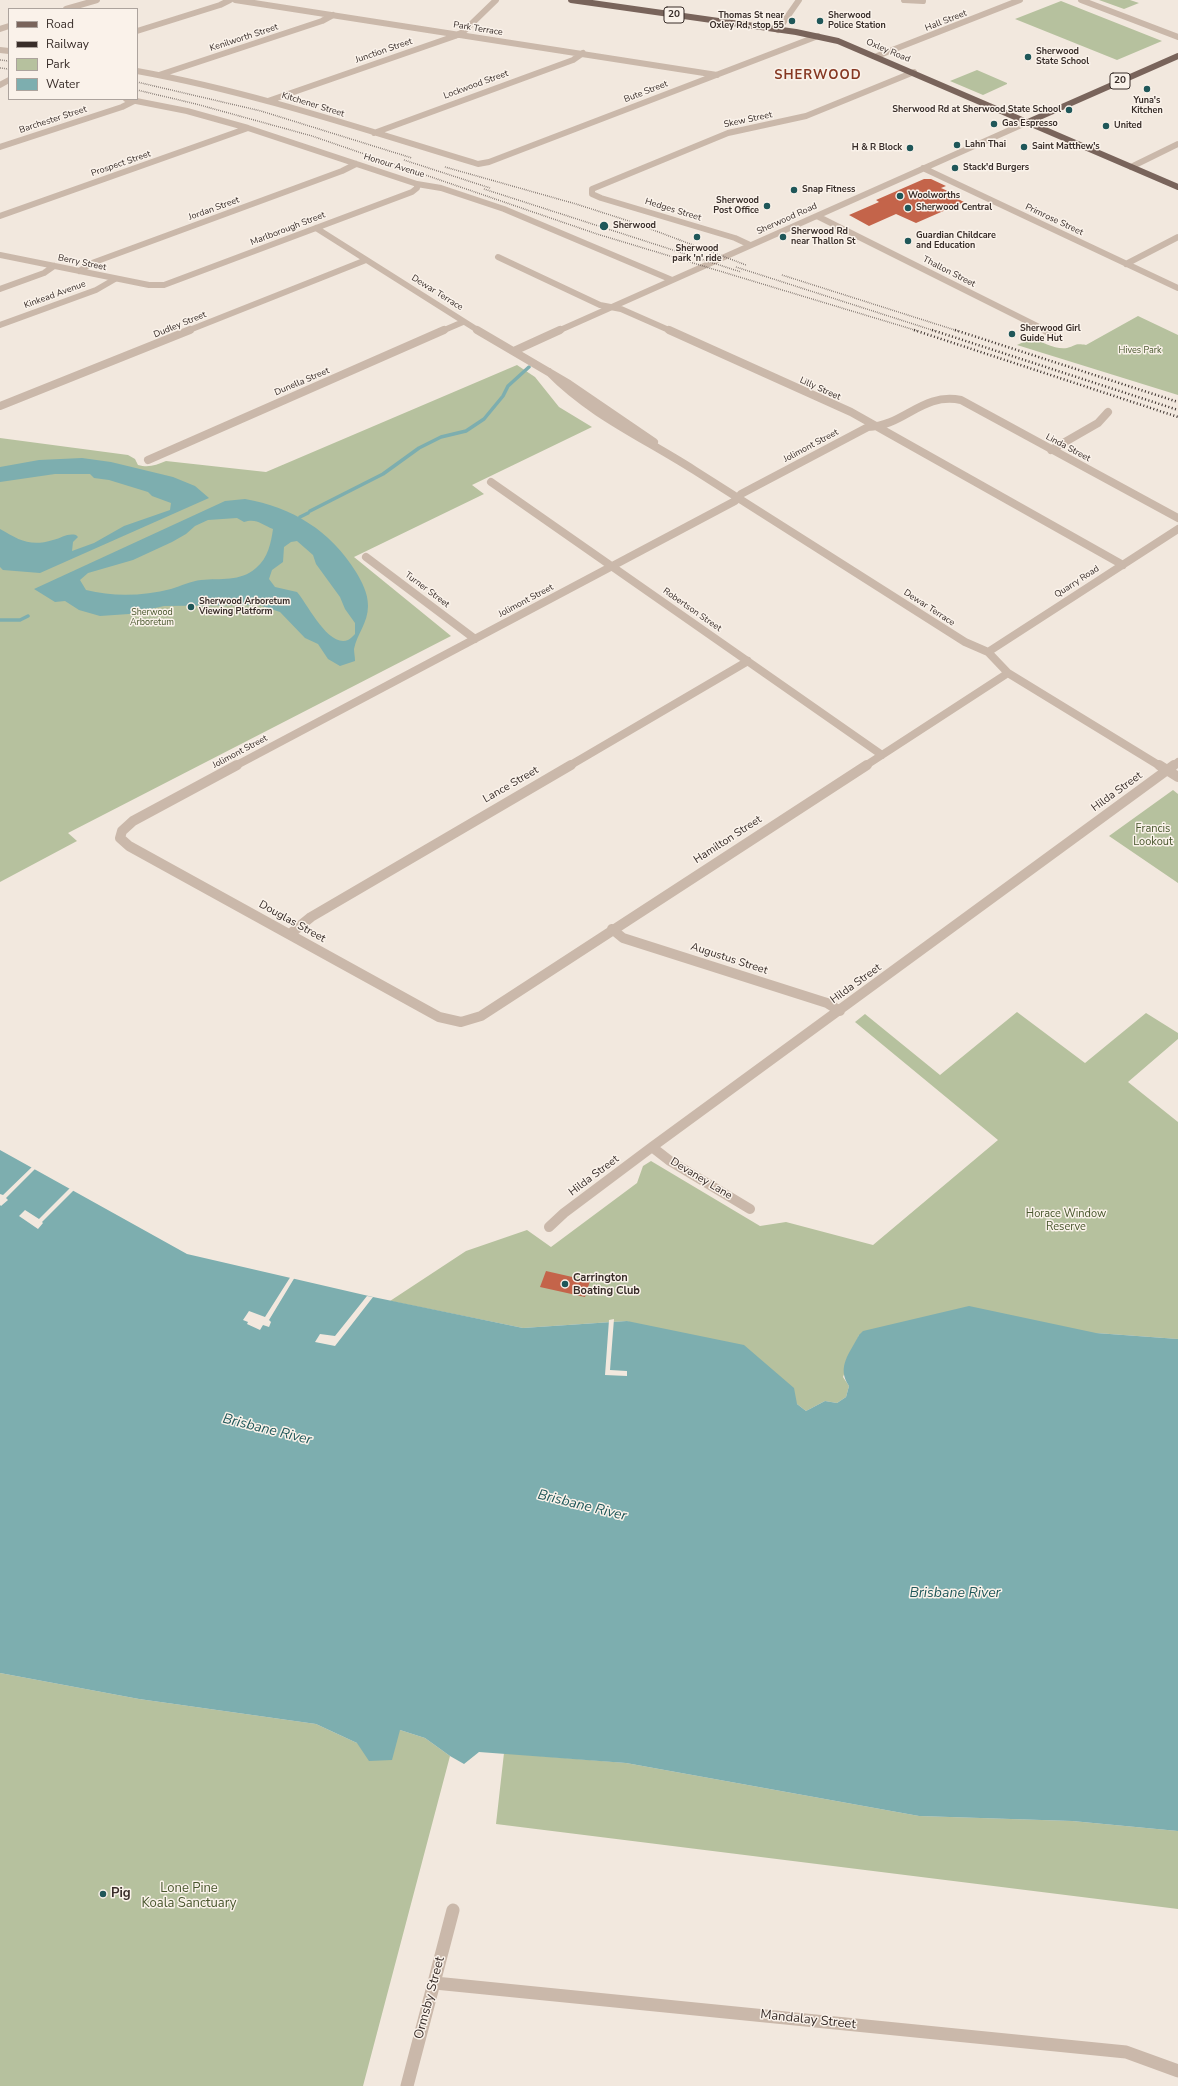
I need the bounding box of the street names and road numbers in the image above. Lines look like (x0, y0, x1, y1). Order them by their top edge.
road number: 20 (664, 7, 684, 23)
street label: Hall Street (924, 8, 968, 34)
street label: Park Terrace (453, 20, 503, 38)
street label: Kenilworth Street (208, 22, 280, 54)
street label: Junction Street (354, 36, 414, 66)
street label: Oxley Road (864, 37, 912, 65)
street label: Lockwood Street (442, 68, 510, 102)
road number: 20 (1110, 73, 1130, 89)
street label: Bute Street (623, 79, 669, 105)
street label: Kitchener Street (280, 90, 346, 120)
street label: Barchester Street (18, 104, 88, 136)
street label: Skew Street (723, 110, 773, 130)
street label: Prospect Street (90, 149, 152, 179)
street label: Honour Avenue (362, 152, 426, 180)
street label: Jordan Street (187, 195, 241, 223)
street label: Hedges Street (644, 196, 702, 224)
street label: Sherwood Road (755, 201, 819, 237)
street label: Primrose Street (1023, 202, 1085, 238)
street label: Marlborough Street (249, 210, 327, 248)
street label: Berry Street (57, 253, 107, 273)
street label: Thallon Street (921, 254, 977, 290)
street label: Dewar Terrace (409, 273, 465, 313)
street label: Kinkead Avenue (23, 279, 87, 311)
street label: Dudley Street (152, 310, 208, 340)
street label: Dunella Street (273, 366, 331, 398)
street label: Lilly Street (798, 375, 842, 403)
street label: Jolimont Street (782, 427, 840, 465)
street label: Linda Street (1044, 432, 1092, 464)
street label: Quarry Road (1053, 563, 1101, 601)
street label: Turner Street (403, 570, 451, 610)
street label: Jolimont Street (497, 582, 555, 620)
street label: Robertson Street (661, 586, 723, 634)
street label: Dewar Terrace (901, 587, 957, 629)
street label: Jolimont Street (211, 733, 269, 771)
street label: Lance Street (481, 764, 541, 806)
street label: Hilda Street (1089, 769, 1145, 815)
street label: Hamilton Street (692, 813, 764, 867)
street label: Douglas Street (256, 898, 328, 946)
street label: Augustus Street (689, 940, 769, 978)
street label: Hilda Street (828, 961, 884, 1007)
street label: Hilda Street (566, 1153, 622, 1199)
street label: Devaney Lane (668, 1155, 734, 1203)
street label: Ormsby Street (411, 1955, 449, 2041)
street label: Mandalay Street (759, 2007, 857, 2033)

